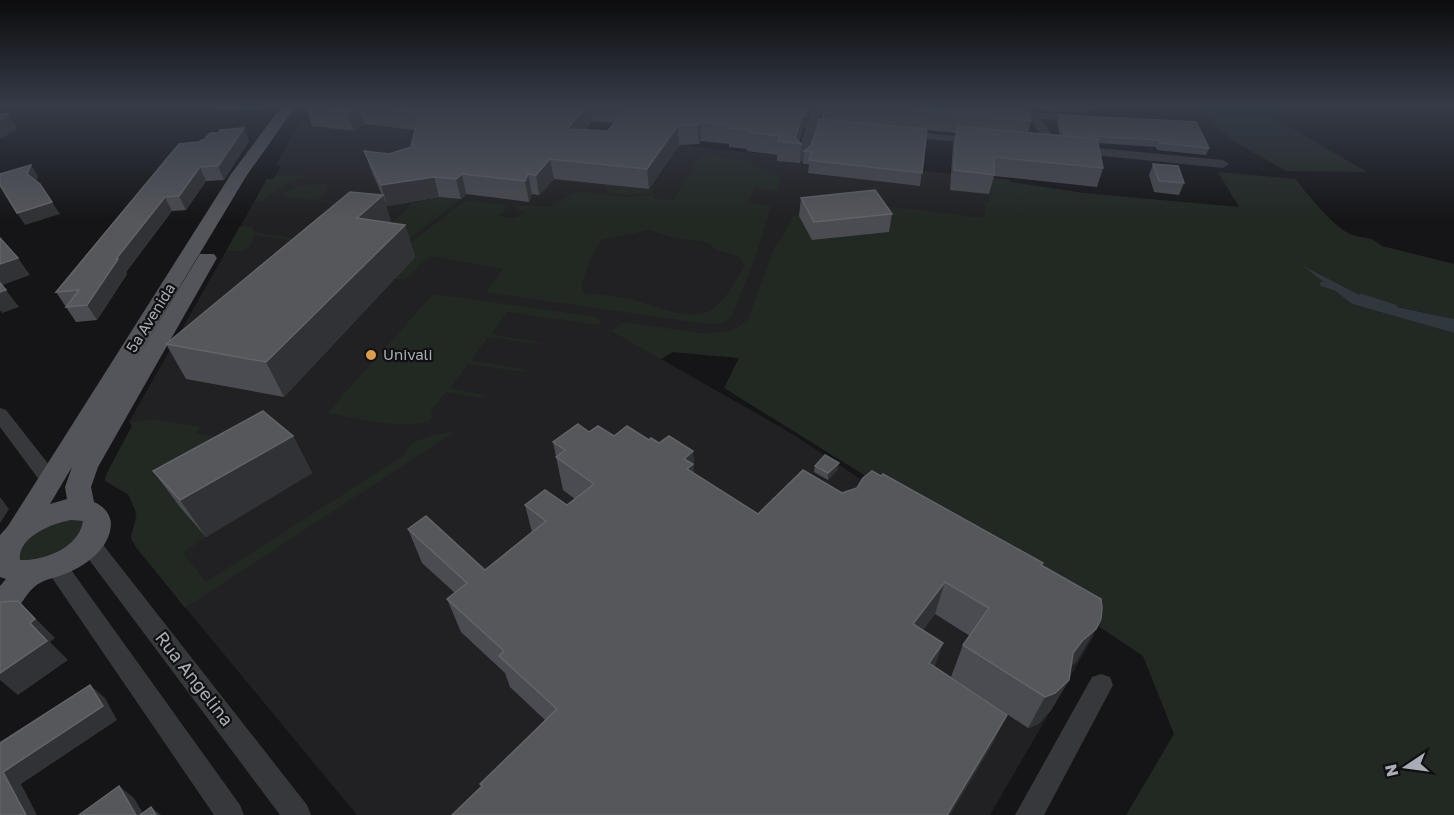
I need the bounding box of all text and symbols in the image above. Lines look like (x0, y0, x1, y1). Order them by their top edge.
street label: 5ª Avenida (122, 280, 178, 355)
place label: Univali (383, 345, 432, 363)
marker: Univali (364, 348, 378, 362)
street label: Rua Angelina (151, 627, 239, 730)
north arrow (1376, 737, 1436, 797)
text: N (1380, 762, 1402, 779)

